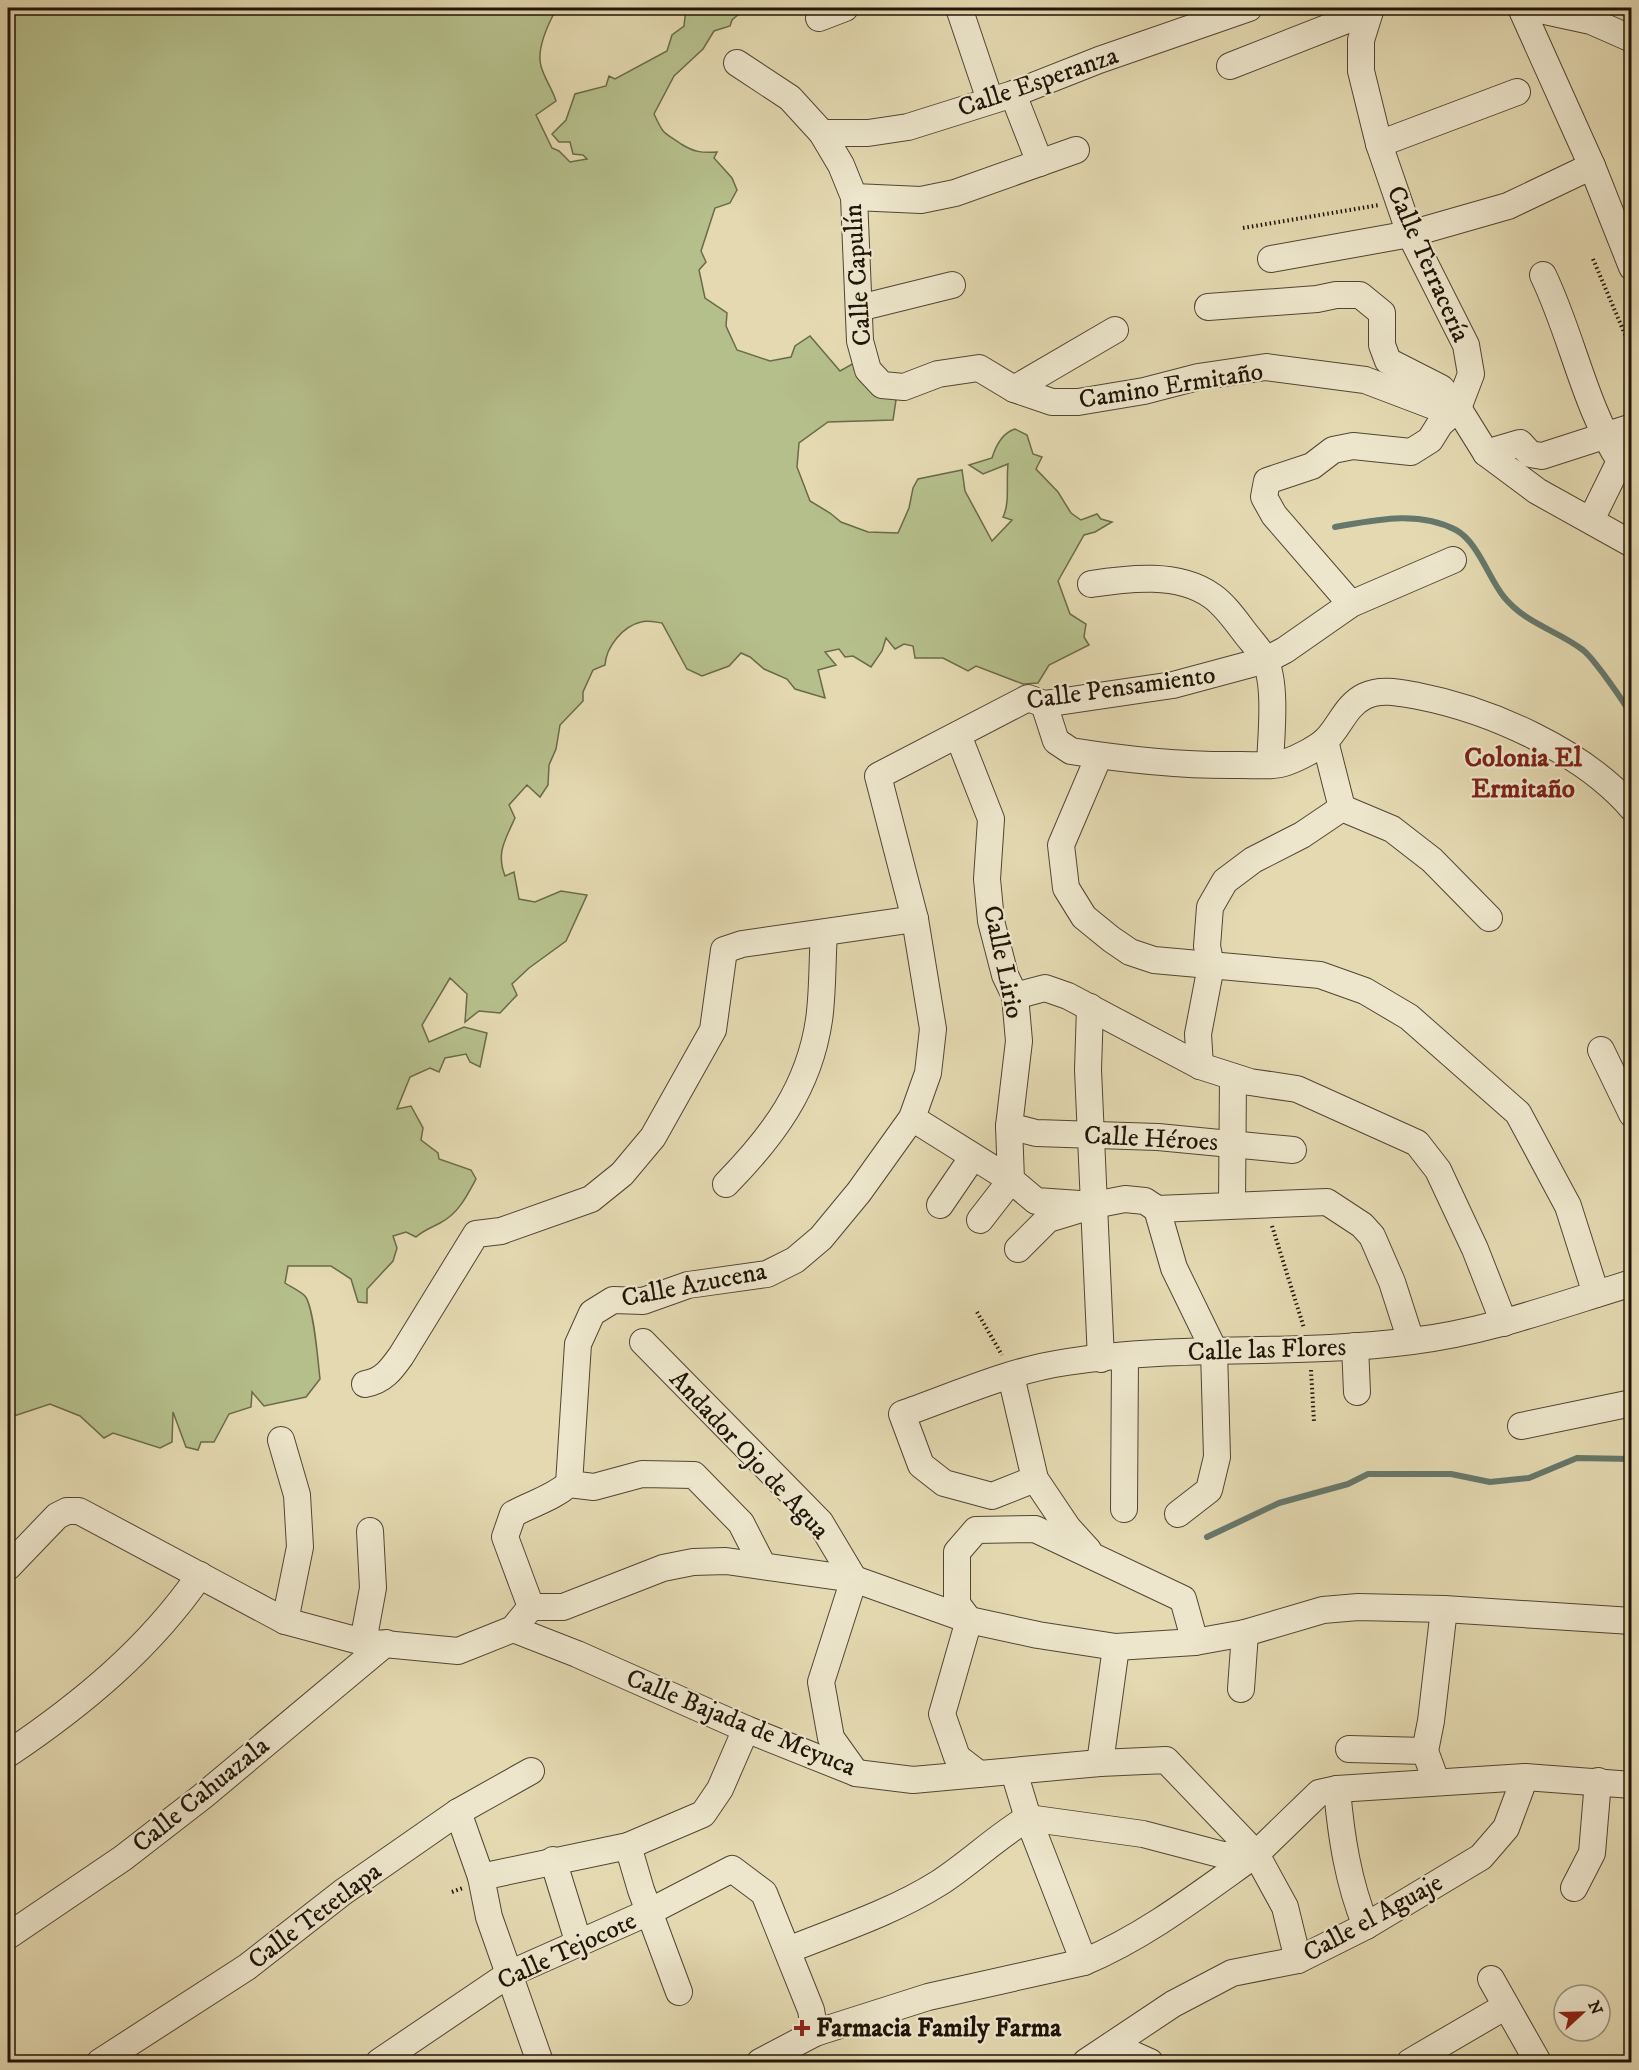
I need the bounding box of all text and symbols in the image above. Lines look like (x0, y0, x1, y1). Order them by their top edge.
street label: Calle Esperanza (953, 39, 1123, 125)
street label: Calle Terracería (1379, 181, 1477, 347)
street label: Calle Capulín (837, 202, 879, 347)
street label: Camino Ermitaño (1077, 355, 1265, 417)
street label: Calle Pensamiento (1024, 658, 1218, 718)
district label: Colonia El Ermitaño (1464, 741, 1583, 806)
street label: Calle Lirio (975, 902, 1031, 1022)
street label: Calle Héroes (1083, 1119, 1219, 1159)
street label: Calle Azucena (619, 1255, 769, 1315)
street label: Calle las Flores (1187, 1331, 1347, 1369)
street label: Andador Ojo de Agua (662, 1363, 836, 1547)
street label: Calle Bajada de Meyuca (621, 1662, 861, 1784)
street label: Calle Cahuazala (126, 1730, 276, 1860)
street label: Calle Tetetlapa (242, 1855, 388, 1977)
street label: Calle el Aguaje (1298, 1866, 1448, 1970)
street label: Calle Tejocote (492, 1904, 642, 1998)
north arrow (1552, 1983, 1612, 2043)
text: N (1583, 1998, 1607, 2018)
place label: Farmacia Family Farma (816, 2012, 1062, 2045)
marker: Farmacia Family Farma (793, 2019, 811, 2037)

